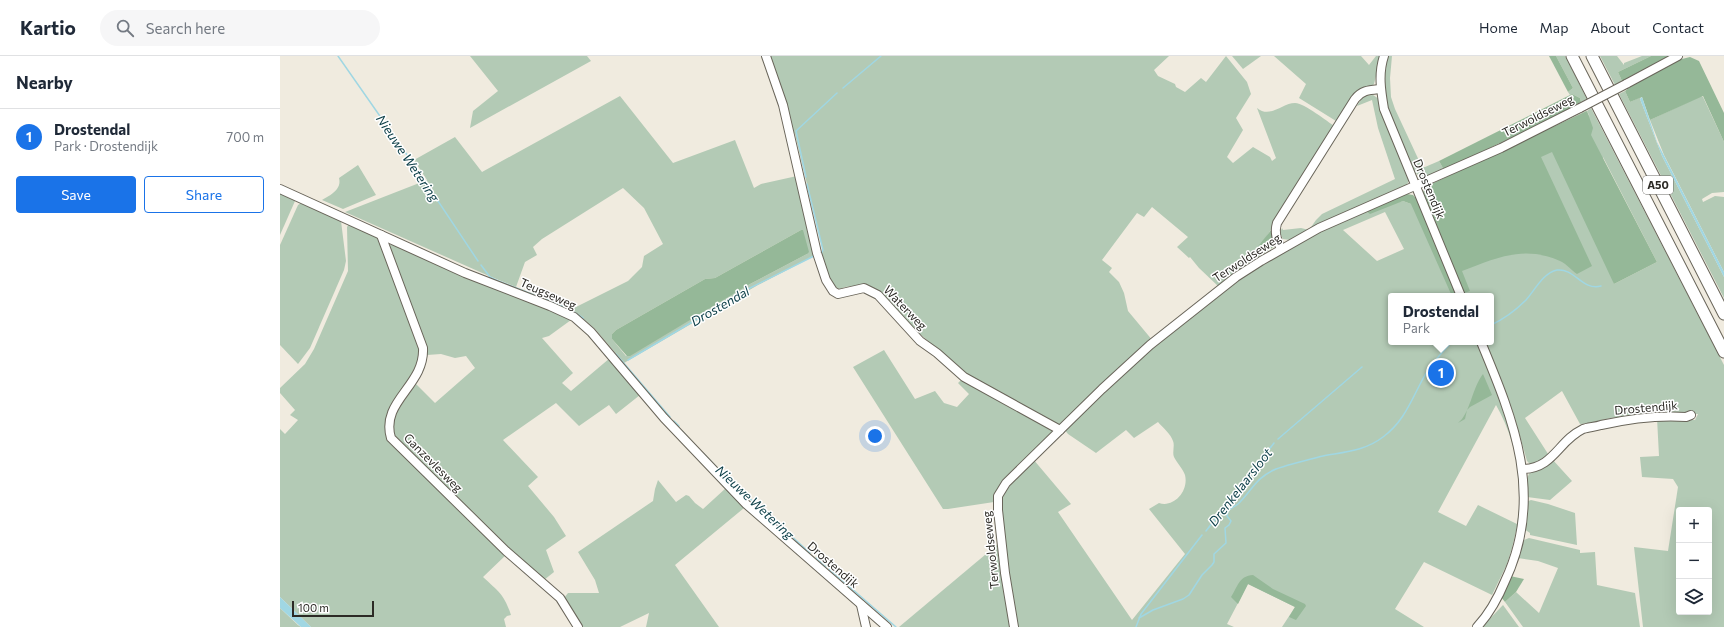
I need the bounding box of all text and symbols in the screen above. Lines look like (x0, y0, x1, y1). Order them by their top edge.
search box (100, 10, 380, 46)
text: Kartio (20, 16, 76, 39)
icon: search (114, 17, 136, 39)
text: Search here (146, 19, 225, 37)
text: Home (1479, 19, 1518, 36)
text: Map (1540, 19, 1568, 36)
text: About (1590, 19, 1630, 36)
text: Contact (1652, 19, 1704, 36)
text: Nearby (16, 72, 73, 93)
street label: Terwoldseweg (1499, 91, 1576, 139)
water label: Nieuwe Wetering (373, 112, 443, 205)
text: Drostendal (54, 120, 130, 138)
text: 1 (26, 129, 32, 145)
text: 700 m (226, 129, 264, 145)
text: Park · Drostendijk (54, 138, 158, 154)
street label: Drostendijk (1411, 157, 1449, 221)
button: Save (16, 176, 136, 213)
button: Share (144, 176, 264, 213)
road number: A50 (1643, 176, 1673, 194)
street label: Terwoldseweg (1210, 230, 1284, 284)
street label: Teugseweg (518, 274, 579, 312)
water label: Drostendal (688, 282, 753, 329)
street label: Waterweg (881, 282, 931, 333)
popup (1388, 293, 1494, 345)
text: Drostendal (1403, 302, 1479, 320)
text: Park (1403, 320, 1430, 336)
pin: 1 (1428, 358, 1454, 388)
street label: Drostendijk (1614, 397, 1679, 417)
your location (865, 426, 885, 446)
street label: Ganzevlesweg (401, 430, 466, 495)
water label: Drenkelaarsloot (1205, 444, 1276, 529)
water label: Nieuwe Wetering (713, 462, 798, 543)
map controls (1676, 507, 1712, 615)
button: + (1676, 507, 1712, 543)
street label: Terwoldseweg (979, 510, 1001, 590)
street label: Drostendijk (805, 538, 863, 591)
button: − (1676, 543, 1712, 579)
button: layers (1676, 579, 1712, 615)
scale bar (292, 599, 374, 618)
text: 100 m (298, 601, 329, 614)

